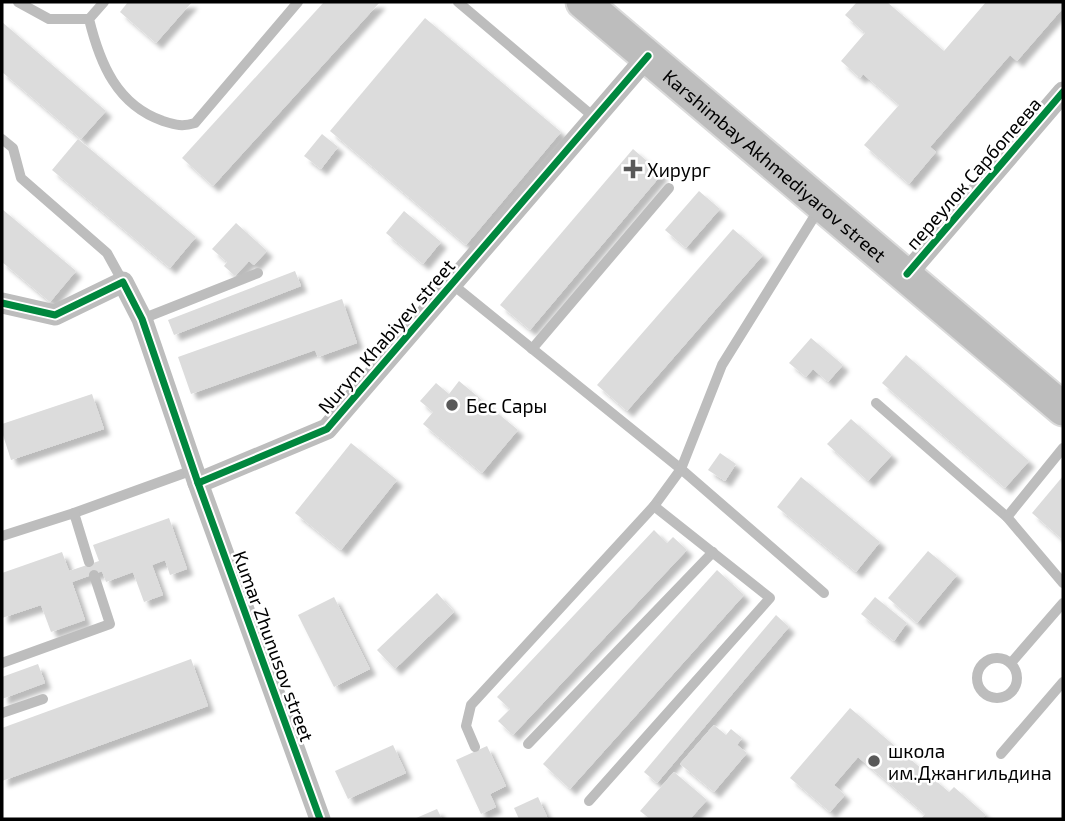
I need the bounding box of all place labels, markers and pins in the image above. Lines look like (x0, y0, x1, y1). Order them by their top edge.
place label: Хирург (647, 158, 711, 182)
marker: Хирург (625, 161, 641, 177)
place label: Бес Сары (466, 394, 547, 417)
marker: Бес Сары (444, 397, 460, 413)
place label: школа им.Джангильдина (888, 739, 1052, 784)
marker: школа им.Джангильдина (866, 753, 882, 769)

